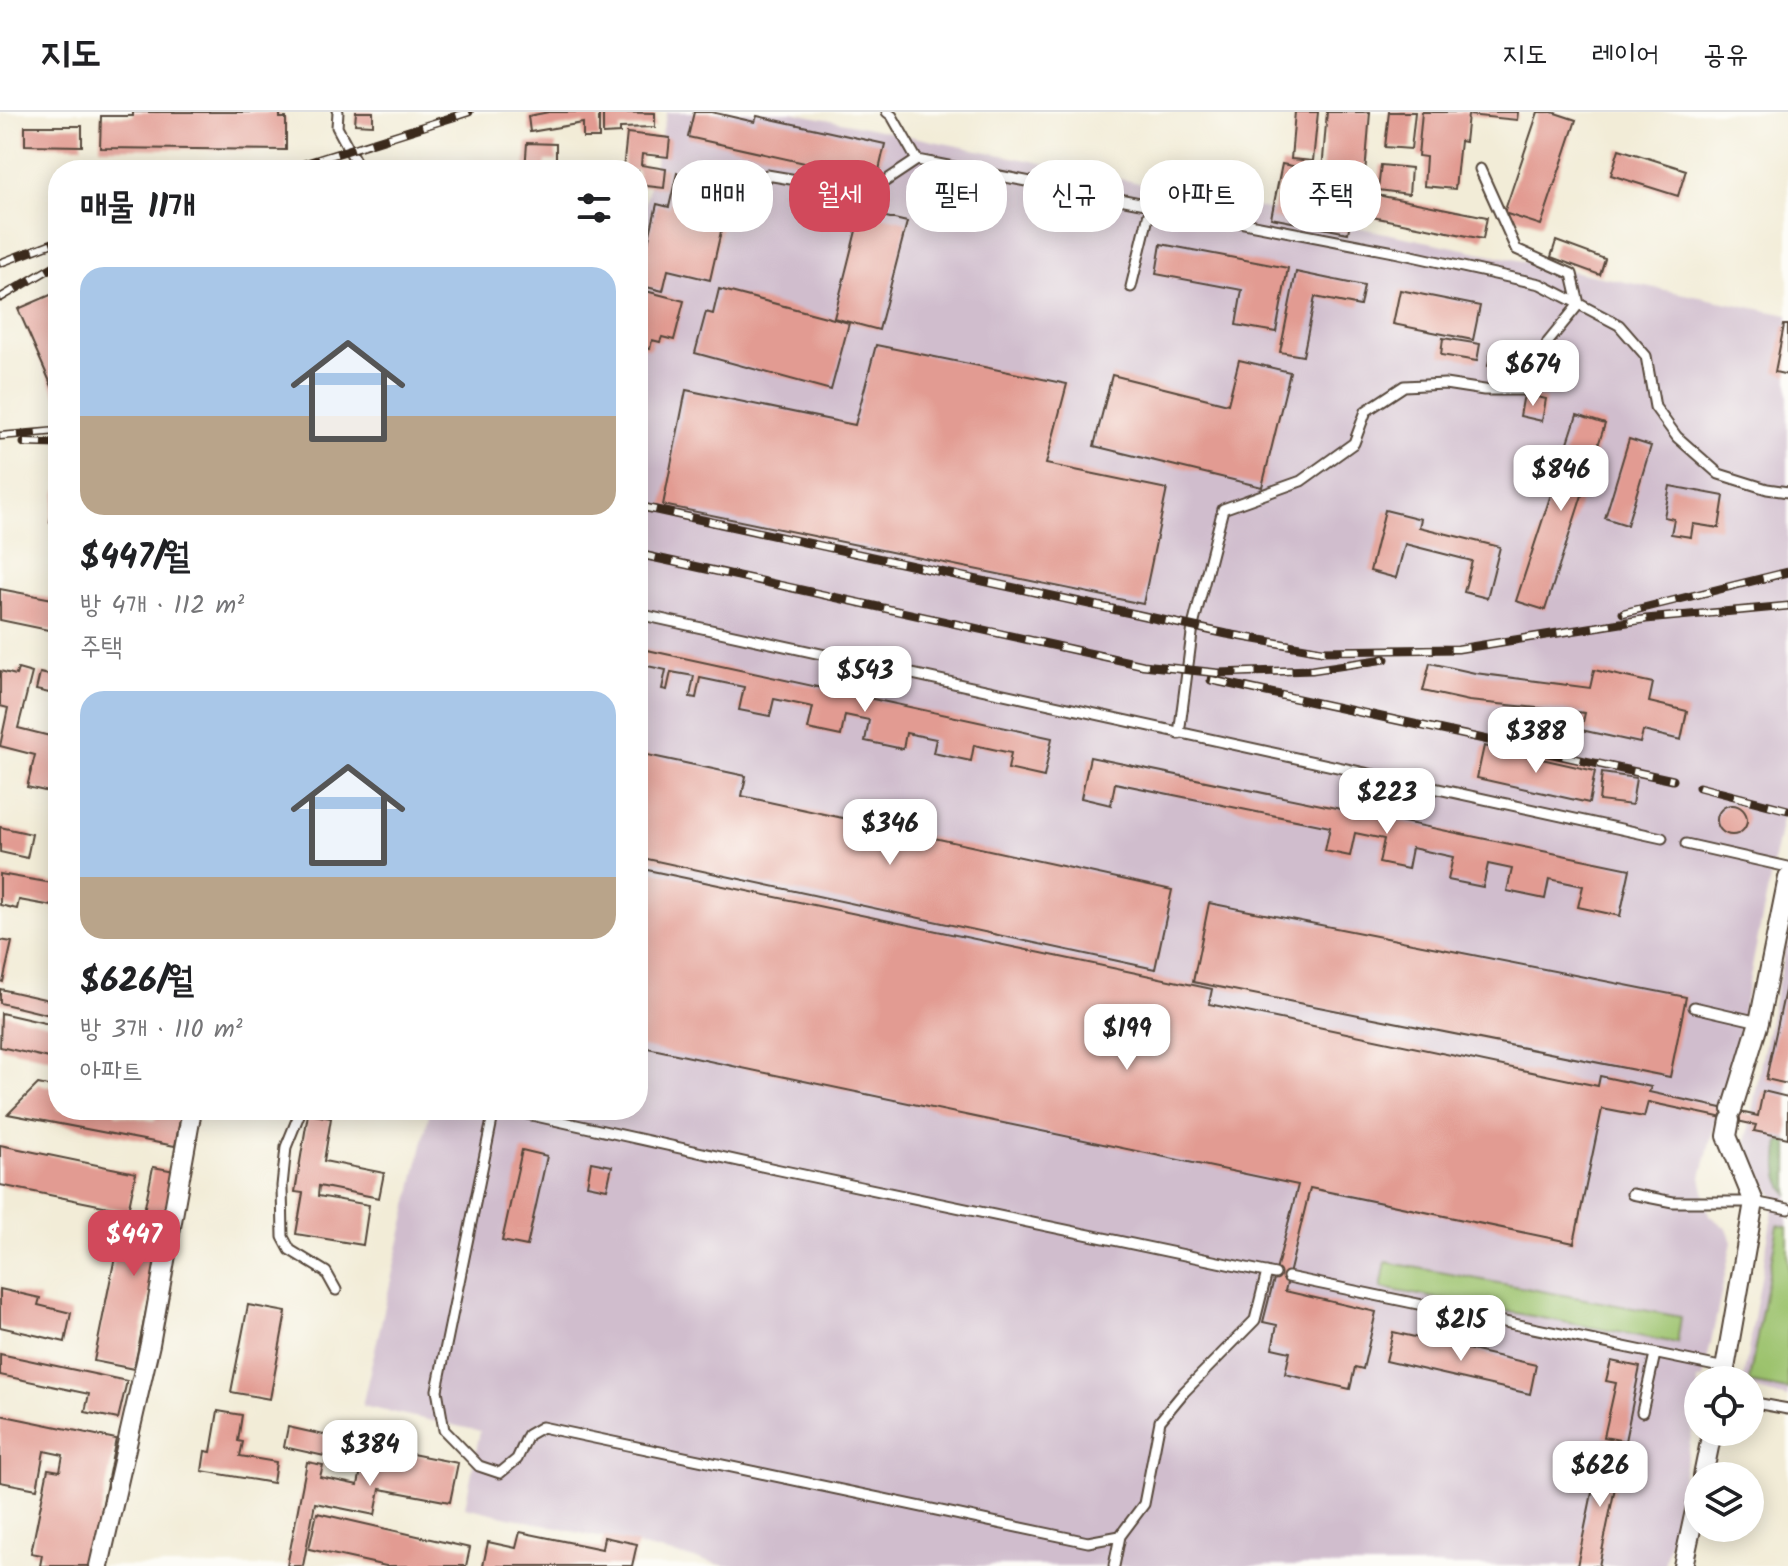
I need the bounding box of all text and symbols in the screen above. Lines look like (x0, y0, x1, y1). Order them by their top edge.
text: 지도 (40, 25, 101, 85)
text: 지도 (1502, 33, 1547, 78)
text: 레이어 (1591, 33, 1659, 78)
text: 공유 (1703, 33, 1748, 78)
chip: 매매 (672, 160, 773, 232)
chip: 월세 (789, 160, 890, 232)
chip: 필터 (906, 160, 1007, 232)
chip: 신규 (1023, 160, 1124, 232)
chip: 아파트 (1140, 160, 1264, 232)
chip: 주택 (1280, 160, 1381, 232)
text: 매물 11개 (80, 181, 196, 235)
icon: filters (572, 186, 616, 230)
icon: home (276, 319, 420, 463)
pin: $674 (1486, 340, 1580, 408)
text: $674 (1505, 345, 1561, 387)
pin: $846 (1514, 445, 1608, 513)
text: $846 (1532, 450, 1591, 492)
text: $447/월 (80, 531, 190, 585)
text: 방 4개 · 112 m² (80, 585, 244, 627)
text: 주택 (80, 627, 122, 669)
pin: $543 (818, 646, 912, 714)
text: $543 (837, 651, 893, 693)
pin: $388 (1489, 707, 1583, 775)
text: $388 (1506, 712, 1566, 754)
icon: home (276, 743, 420, 887)
pin: $223 (1340, 768, 1434, 836)
text: $223 (1357, 773, 1417, 815)
pin: $346 (843, 799, 937, 867)
text: $346 (861, 804, 919, 846)
text: $626/월 (80, 955, 194, 1009)
pin: $199 (1080, 1004, 1174, 1072)
text: 방 3개 · 110 m² (80, 1009, 243, 1051)
text: $199 (1102, 1009, 1152, 1051)
text: 아파트 (80, 1051, 143, 1093)
pin: $447 (87, 1210, 181, 1278)
text: $447 (106, 1215, 162, 1257)
pin: $215 (1414, 1295, 1508, 1363)
text: $215 (1435, 1300, 1487, 1342)
map controls (1684, 1366, 1764, 1542)
button: locate (1684, 1366, 1764, 1446)
pin: $384 (323, 1420, 417, 1488)
text: $384 (340, 1425, 400, 1467)
pin: $626 (1553, 1441, 1647, 1509)
text: $626 (1571, 1446, 1629, 1488)
button: layers (1684, 1462, 1764, 1542)

